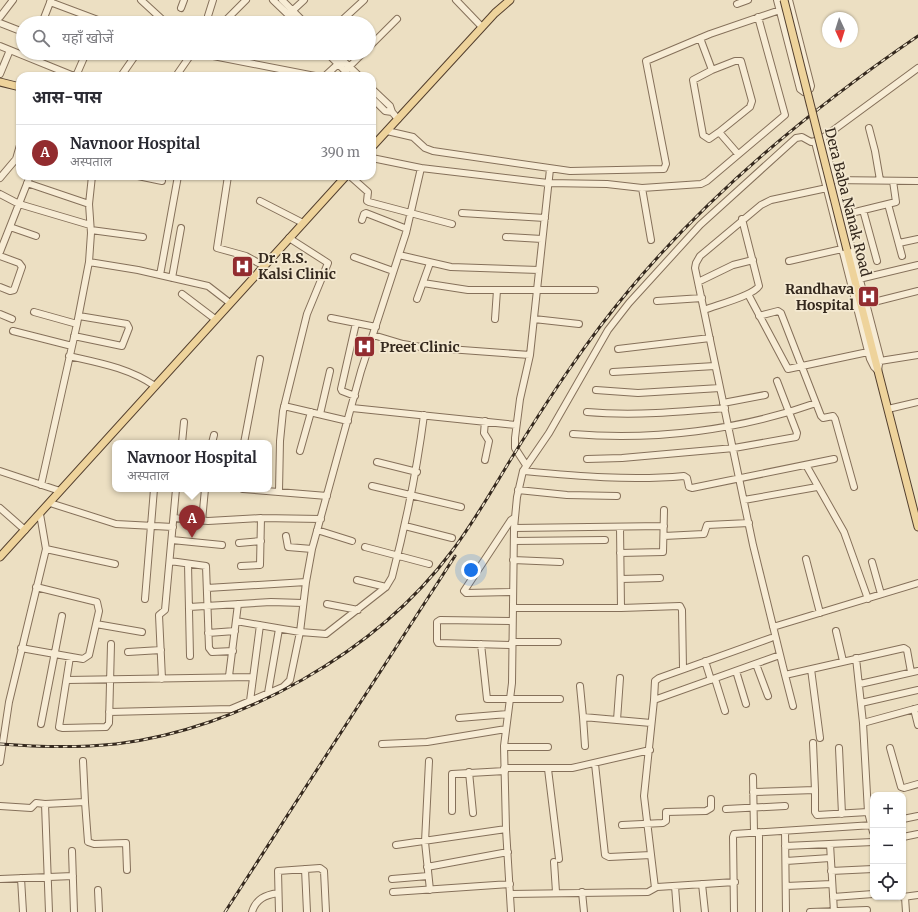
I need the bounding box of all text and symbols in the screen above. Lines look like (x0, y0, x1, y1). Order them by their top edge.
north arrow (822, 12, 858, 48)
search box (16, 16, 376, 60)
icon: search (30, 27, 52, 49)
text: यहाँ खोजें (62, 28, 113, 47)
text: आस-पास (32, 86, 102, 108)
street label: Dera Baba Nanak Road (821, 126, 875, 279)
text: Navnoor Hospital (70, 134, 200, 153)
text: A (40, 144, 50, 161)
text: 390 m (321, 144, 360, 161)
text: अस्पताल (70, 153, 112, 170)
place label: Dr. R.S. Kalsi Clinic (258, 249, 336, 283)
hospital icon: Dr. R.S. Kalsi Clinic (230, 253, 256, 279)
place label: Randhava Hospital (785, 280, 854, 314)
hospital icon: Randhava Hospital (856, 284, 882, 310)
hospital icon: Preet Clinic (352, 334, 378, 360)
place label: Preet Clinic (380, 338, 460, 356)
popup (112, 440, 272, 492)
text: Navnoor Hospital (127, 448, 257, 467)
text: अस्पताल (127, 467, 169, 484)
pin: A (179, 505, 205, 538)
your location (461, 560, 481, 580)
map controls (870, 792, 906, 900)
button: + (870, 792, 906, 828)
button: − (870, 828, 906, 864)
button: locate (870, 864, 906, 900)

